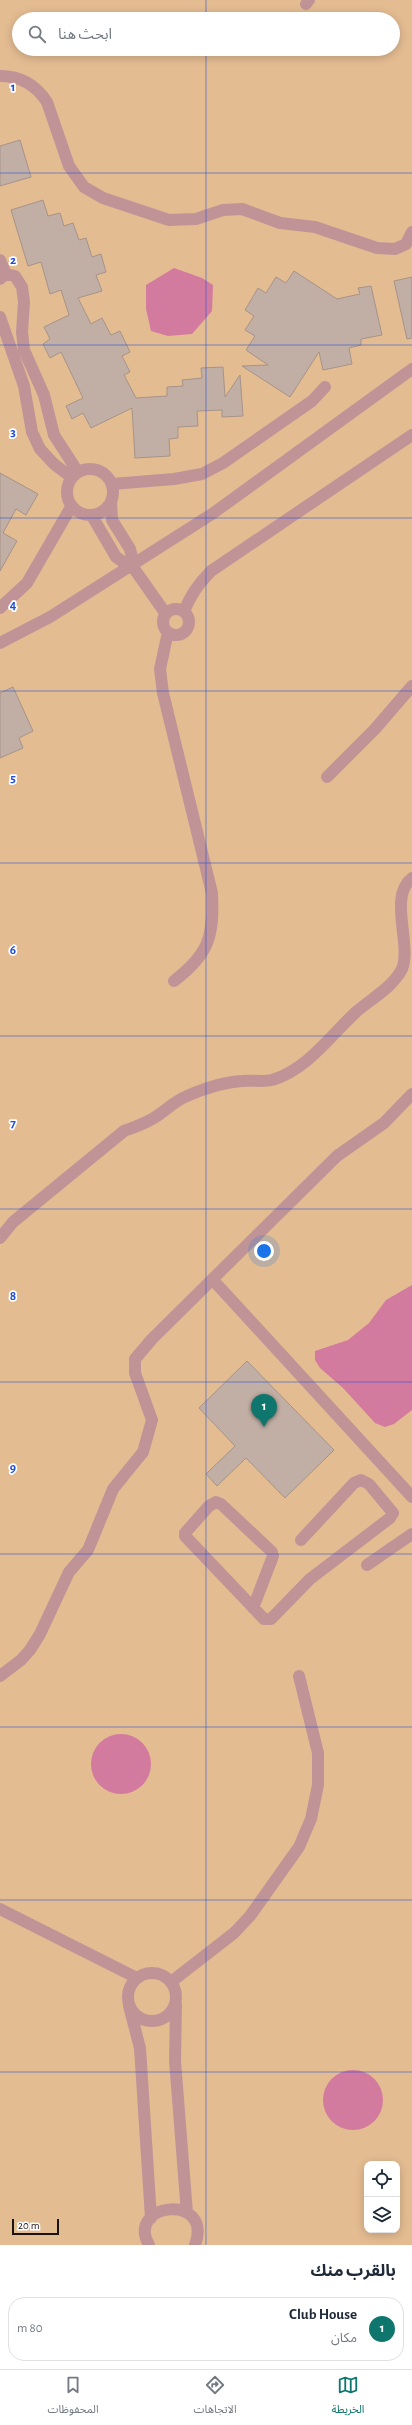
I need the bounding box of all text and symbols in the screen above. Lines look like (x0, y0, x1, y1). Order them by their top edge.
search box (12, 12, 400, 56)
icon: search (26, 23, 48, 45)
text: ابحث هنا (58, 27, 112, 42)
text: 1 (11, 81, 15, 94)
text: 2 (10, 254, 16, 267)
text: 3 (10, 426, 16, 439)
text: 4 (10, 599, 17, 612)
text: 5 (10, 772, 16, 785)
text: 6 (10, 944, 16, 957)
text: 7 (10, 1117, 16, 1130)
your location (254, 1241, 274, 1261)
text: 8 (10, 1290, 16, 1303)
pin: 1 (251, 1394, 277, 1427)
text: 9 (10, 1462, 16, 1475)
map controls (364, 2161, 400, 2233)
button: locate (364, 2161, 400, 2197)
button: layers (364, 2197, 400, 2233)
scale bar (12, 2217, 59, 2236)
text: 20 m (18, 2220, 39, 2231)
text: بالقرب منك (311, 2262, 396, 2279)
text: Club House (289, 2307, 357, 2322)
text: 80 m (17, 2322, 43, 2335)
text: 1 (380, 2322, 384, 2335)
text: مكان (331, 2332, 357, 2345)
tab: المحفوظات (48, 2374, 99, 2421)
tab: الاتجاهات (194, 2374, 237, 2421)
tab: الخريطة (332, 2374, 365, 2421)

